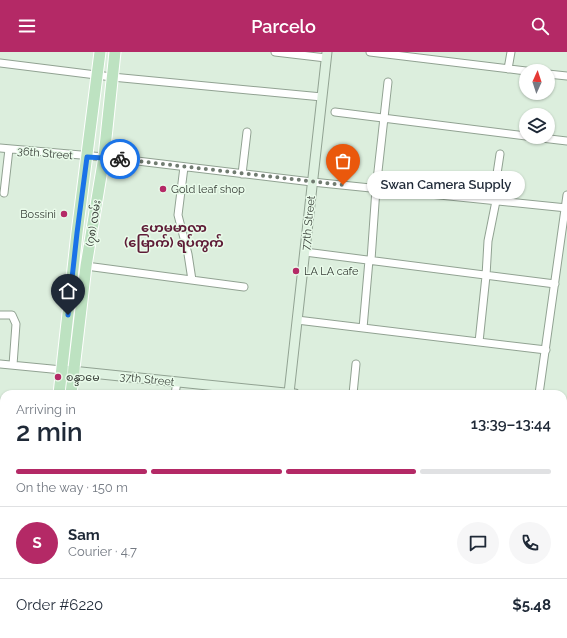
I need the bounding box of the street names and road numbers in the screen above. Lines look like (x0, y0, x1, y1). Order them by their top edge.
street label: 36th Street (17, 145, 74, 162)
street label: 77th Street (299, 195, 318, 251)
street label: (၇၈) လမ်း (82, 199, 106, 247)
street label: 37th Street (119, 370, 175, 389)

